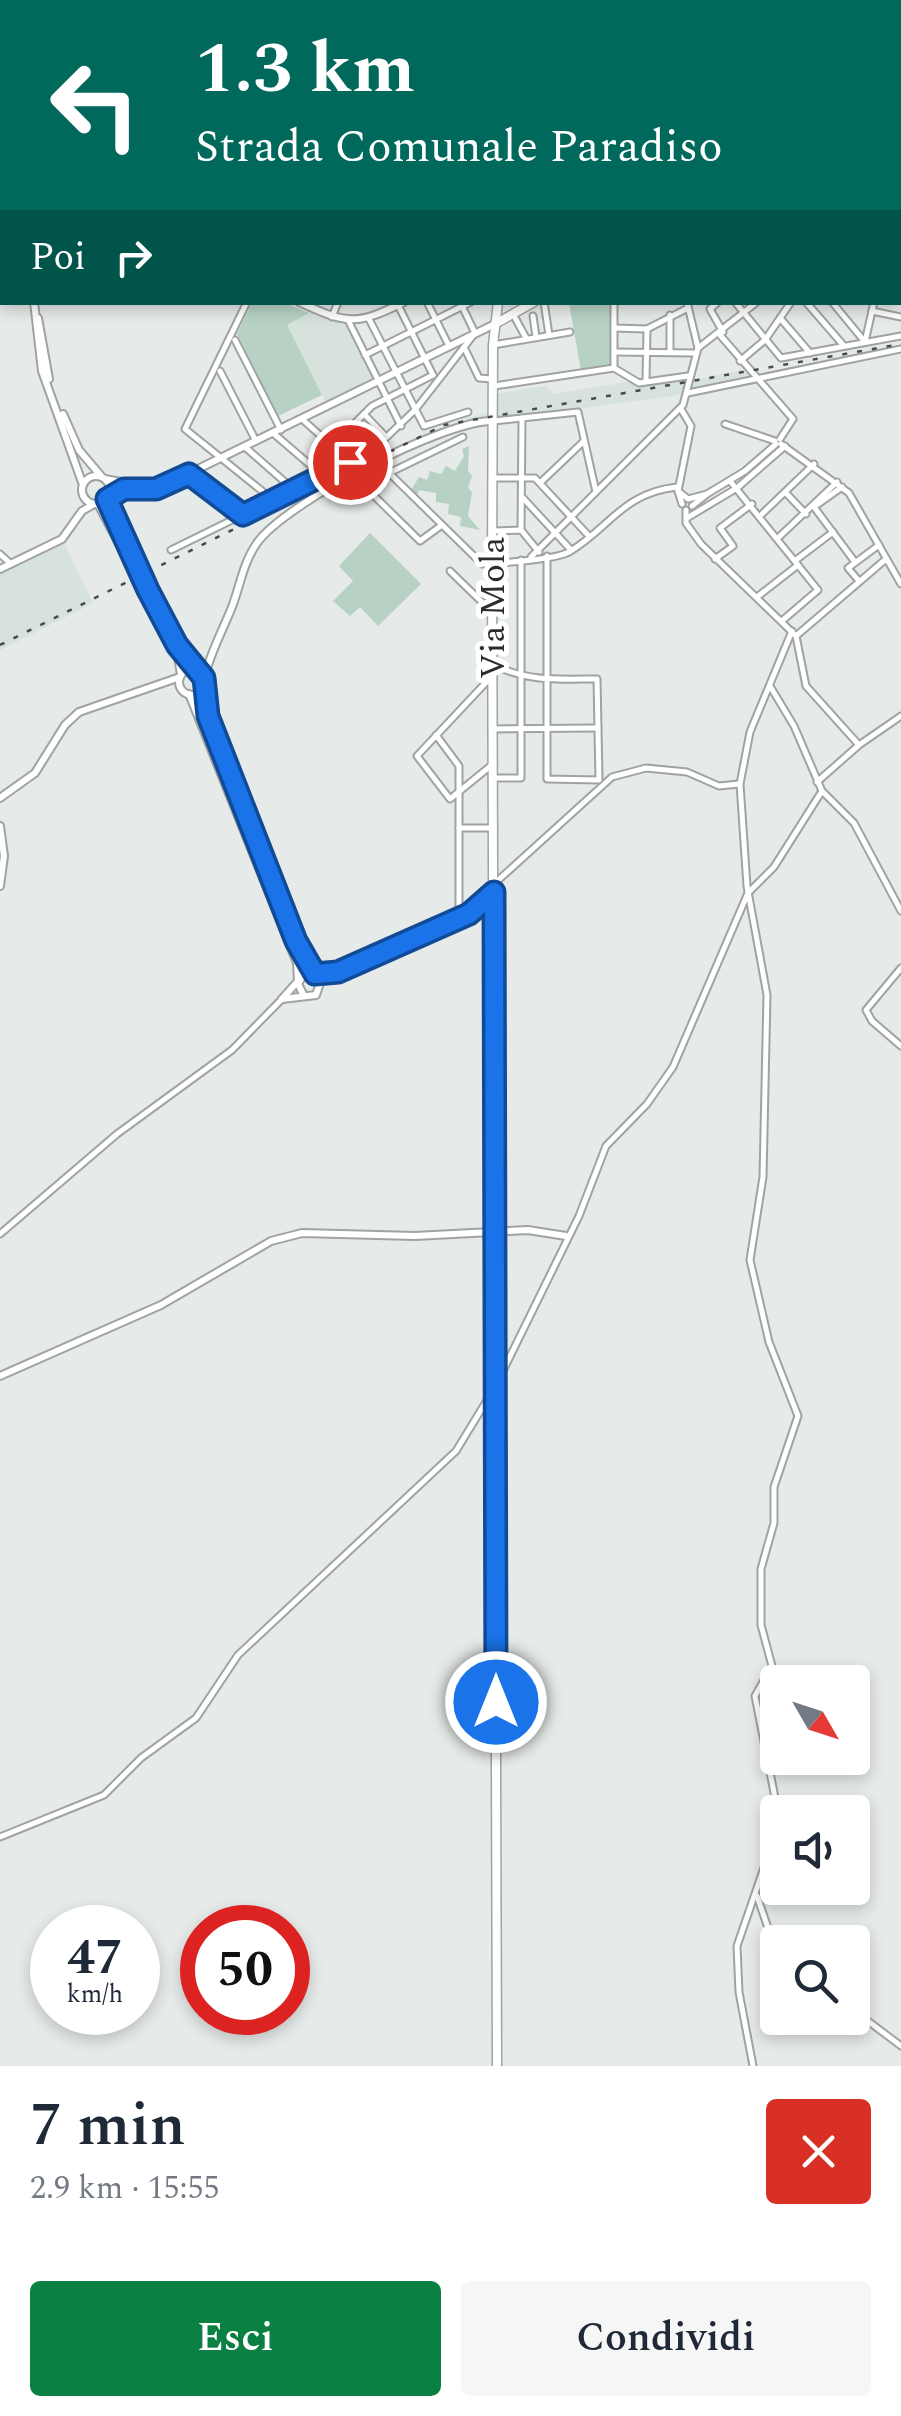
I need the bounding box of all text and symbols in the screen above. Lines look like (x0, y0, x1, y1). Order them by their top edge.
text: 1.3 km (195, 17, 415, 123)
icon: left (30, 40, 160, 170)
text: Strada Comunale Paradiso (195, 113, 723, 182)
text: Poi (30, 229, 86, 287)
icon: right (106, 230, 161, 285)
pin (308, 420, 393, 505)
icon: arrive (323, 435, 378, 490)
street label: Via Mola (467, 537, 520, 679)
position arrow (444, 1650, 548, 1754)
north arrow (760, 1665, 870, 1775)
map controls (760, 1665, 870, 2035)
button: sound (760, 1795, 870, 1905)
speed limit sign: 50 (180, 1905, 310, 2035)
text: 47 (67, 1920, 123, 1996)
button: search (760, 1925, 870, 2035)
text: km/h (67, 1976, 123, 2014)
text: 7 min (30, 2080, 186, 2172)
button: close (766, 2099, 871, 2204)
text: 2.9 km · 15:55 (30, 2164, 219, 2213)
button: Esci (30, 2281, 441, 2396)
button: Condividi (461, 2281, 871, 2396)

